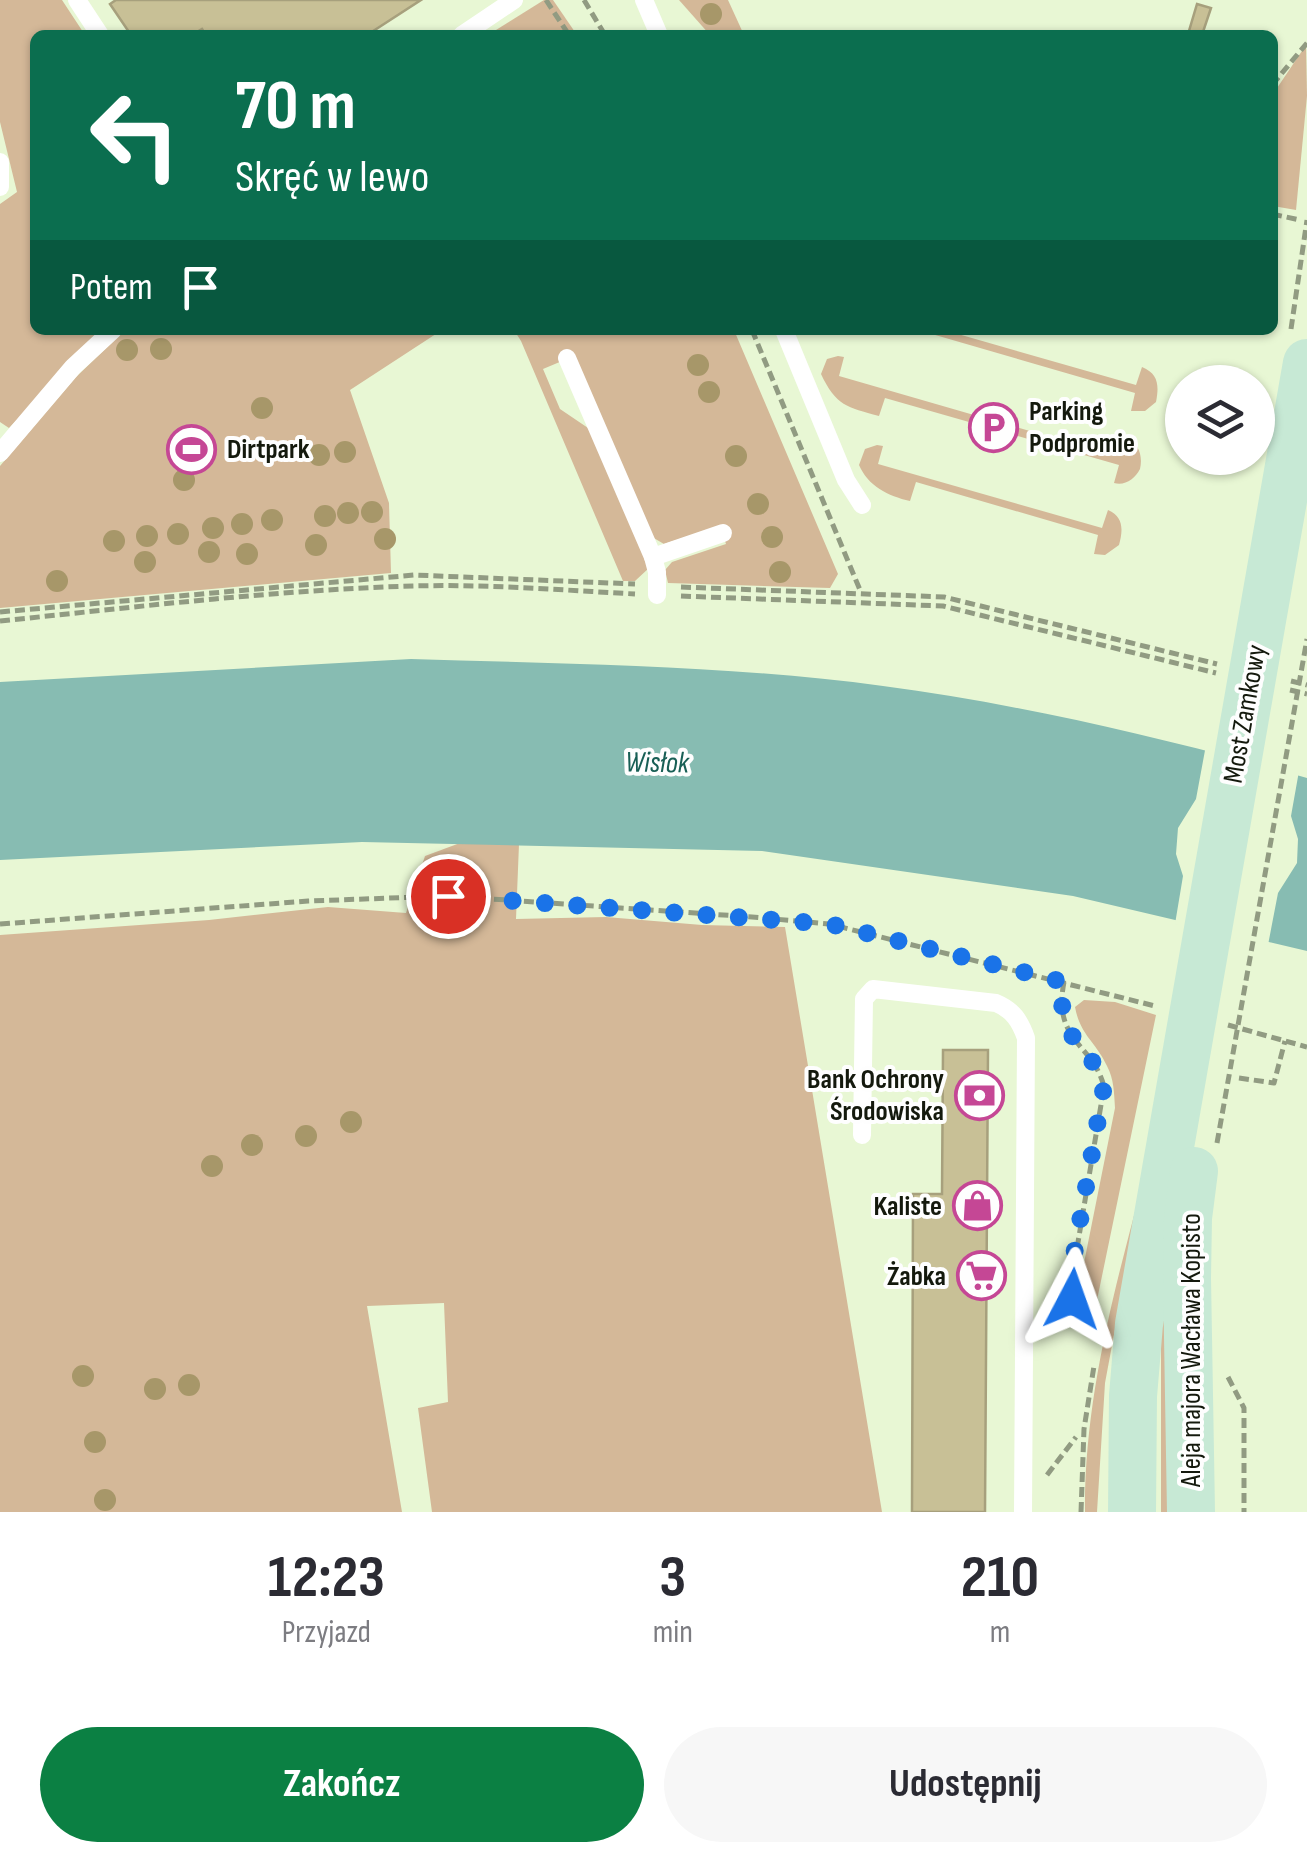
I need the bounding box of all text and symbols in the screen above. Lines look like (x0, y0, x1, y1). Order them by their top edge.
text: 70 m (235, 65, 356, 149)
icon: left (70, 70, 200, 200)
text: Skręć w lewo (235, 150, 429, 205)
icon: arrive (173, 260, 228, 315)
text: Potem (70, 265, 153, 310)
map controls (1165, 365, 1275, 475)
button: layers (1165, 365, 1275, 475)
place label: Parking Podpromie (1029, 395, 1135, 460)
parking icon: Parking Podpromie (968, 401, 1020, 453)
sports icon: Dirtpark (166, 423, 218, 475)
place label: Dirtpark (227, 433, 310, 466)
street label: Most Zamkowy (1217, 642, 1273, 786)
water label: Wisłok (625, 744, 690, 782)
pin (406, 854, 491, 939)
icon: arrive (421, 869, 476, 924)
place label: Bank Ochrony Środowiska (807, 1063, 944, 1128)
bank icon: Bank Ochrony Środowiska (953, 1069, 1005, 1121)
shop icon: Kaliste (951, 1180, 1003, 1232)
place label: Kaliste (874, 1190, 942, 1223)
street label: Aleja majora Wacława Kopisto (1175, 1213, 1208, 1488)
position arrow (1020, 1247, 1124, 1351)
supermarket icon: Żabka (955, 1250, 1007, 1302)
place label: Żabka (887, 1260, 946, 1293)
text: 12:23 (268, 1542, 385, 1614)
text: 3 (659, 1542, 686, 1614)
text: 210 (961, 1542, 1039, 1614)
text: Przyjazd (282, 1613, 371, 1652)
text: min (653, 1613, 693, 1652)
text: m (990, 1613, 1010, 1652)
button: Zakończ (40, 1727, 644, 1842)
button: Udostępnij (664, 1727, 1267, 1842)

